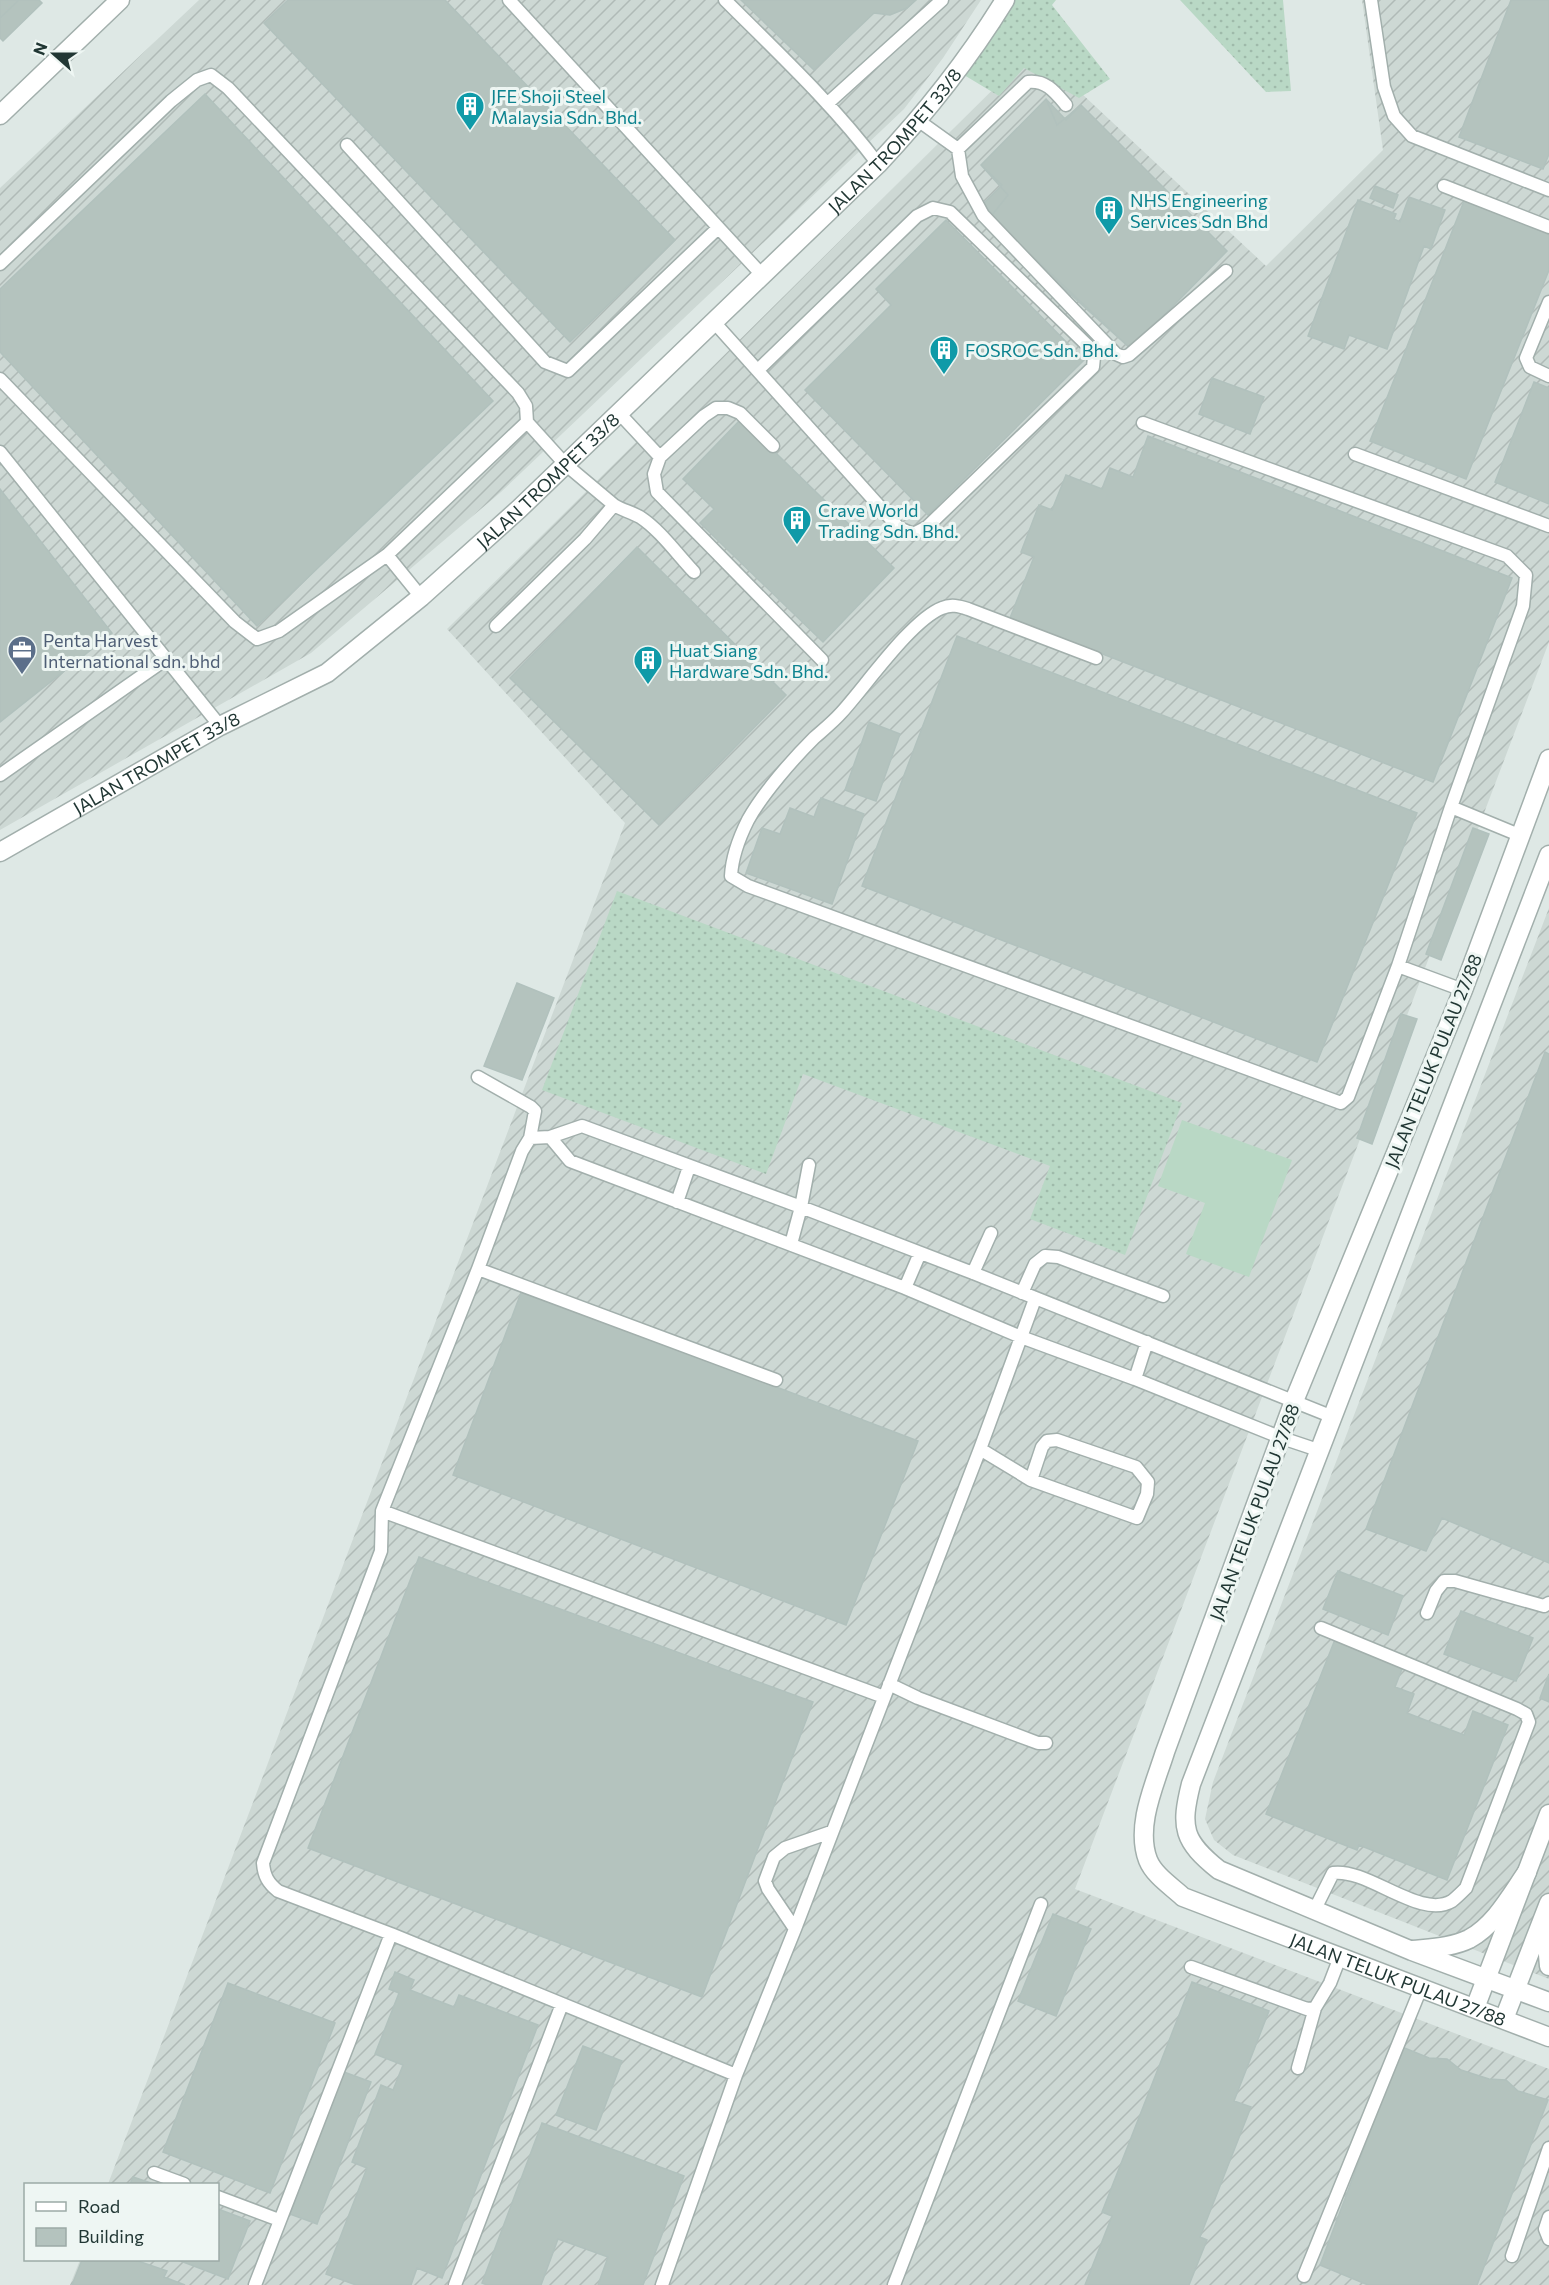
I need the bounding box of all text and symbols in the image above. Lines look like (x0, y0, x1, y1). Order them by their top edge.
north arrow (24, 24, 84, 84)
text: N (29, 39, 51, 57)
street label: JALAN TROMPET 33/8 (823, 64, 966, 217)
place label: JFE Shoji Steel Malaysia Sdn. Bhd. (491, 85, 642, 128)
building icon: JFE Shoji Steel Malaysia Sdn. Bhd. (454, 90, 486, 132)
place label: NHS Engineering Services Sdn Bhd (1130, 189, 1268, 232)
building icon: NHS Engineering Services Sdn Bhd (1093, 194, 1125, 236)
building icon: FOSROC Sdn. Bhd. (928, 334, 960, 376)
place label: FOSROC Sdn. Bhd. (965, 339, 1118, 361)
street label: JALAN TROMPET 33/8 (472, 408, 624, 553)
place label: Crave World Trading Sdn. Bhd. (818, 499, 959, 542)
building icon: Crave World Trading Sdn. Bhd. (781, 504, 813, 546)
place label: Penta Harvest International sdn. bhd (43, 629, 220, 672)
office icon: Penta Harvest International sdn. bhd (6, 634, 38, 676)
place label: Huat Siang Hardware Sdn. Bhd. (669, 639, 828, 682)
building icon: Huat Siang Hardware Sdn. Bhd. (632, 644, 664, 686)
street label: JALAN TROMPET 33/8 (69, 707, 243, 819)
street label: JALAN TELUK PULAU 27/88 (1380, 951, 1486, 1171)
street label: JALAN TELUK PULAU 27/88 (1204, 1401, 1304, 1623)
street label: JALAN TELUK PULAU 27/88 (1287, 1928, 1509, 2031)
legend (24, 2183, 219, 2261)
text: Road (78, 2195, 120, 2217)
text: Building (78, 2225, 144, 2247)

